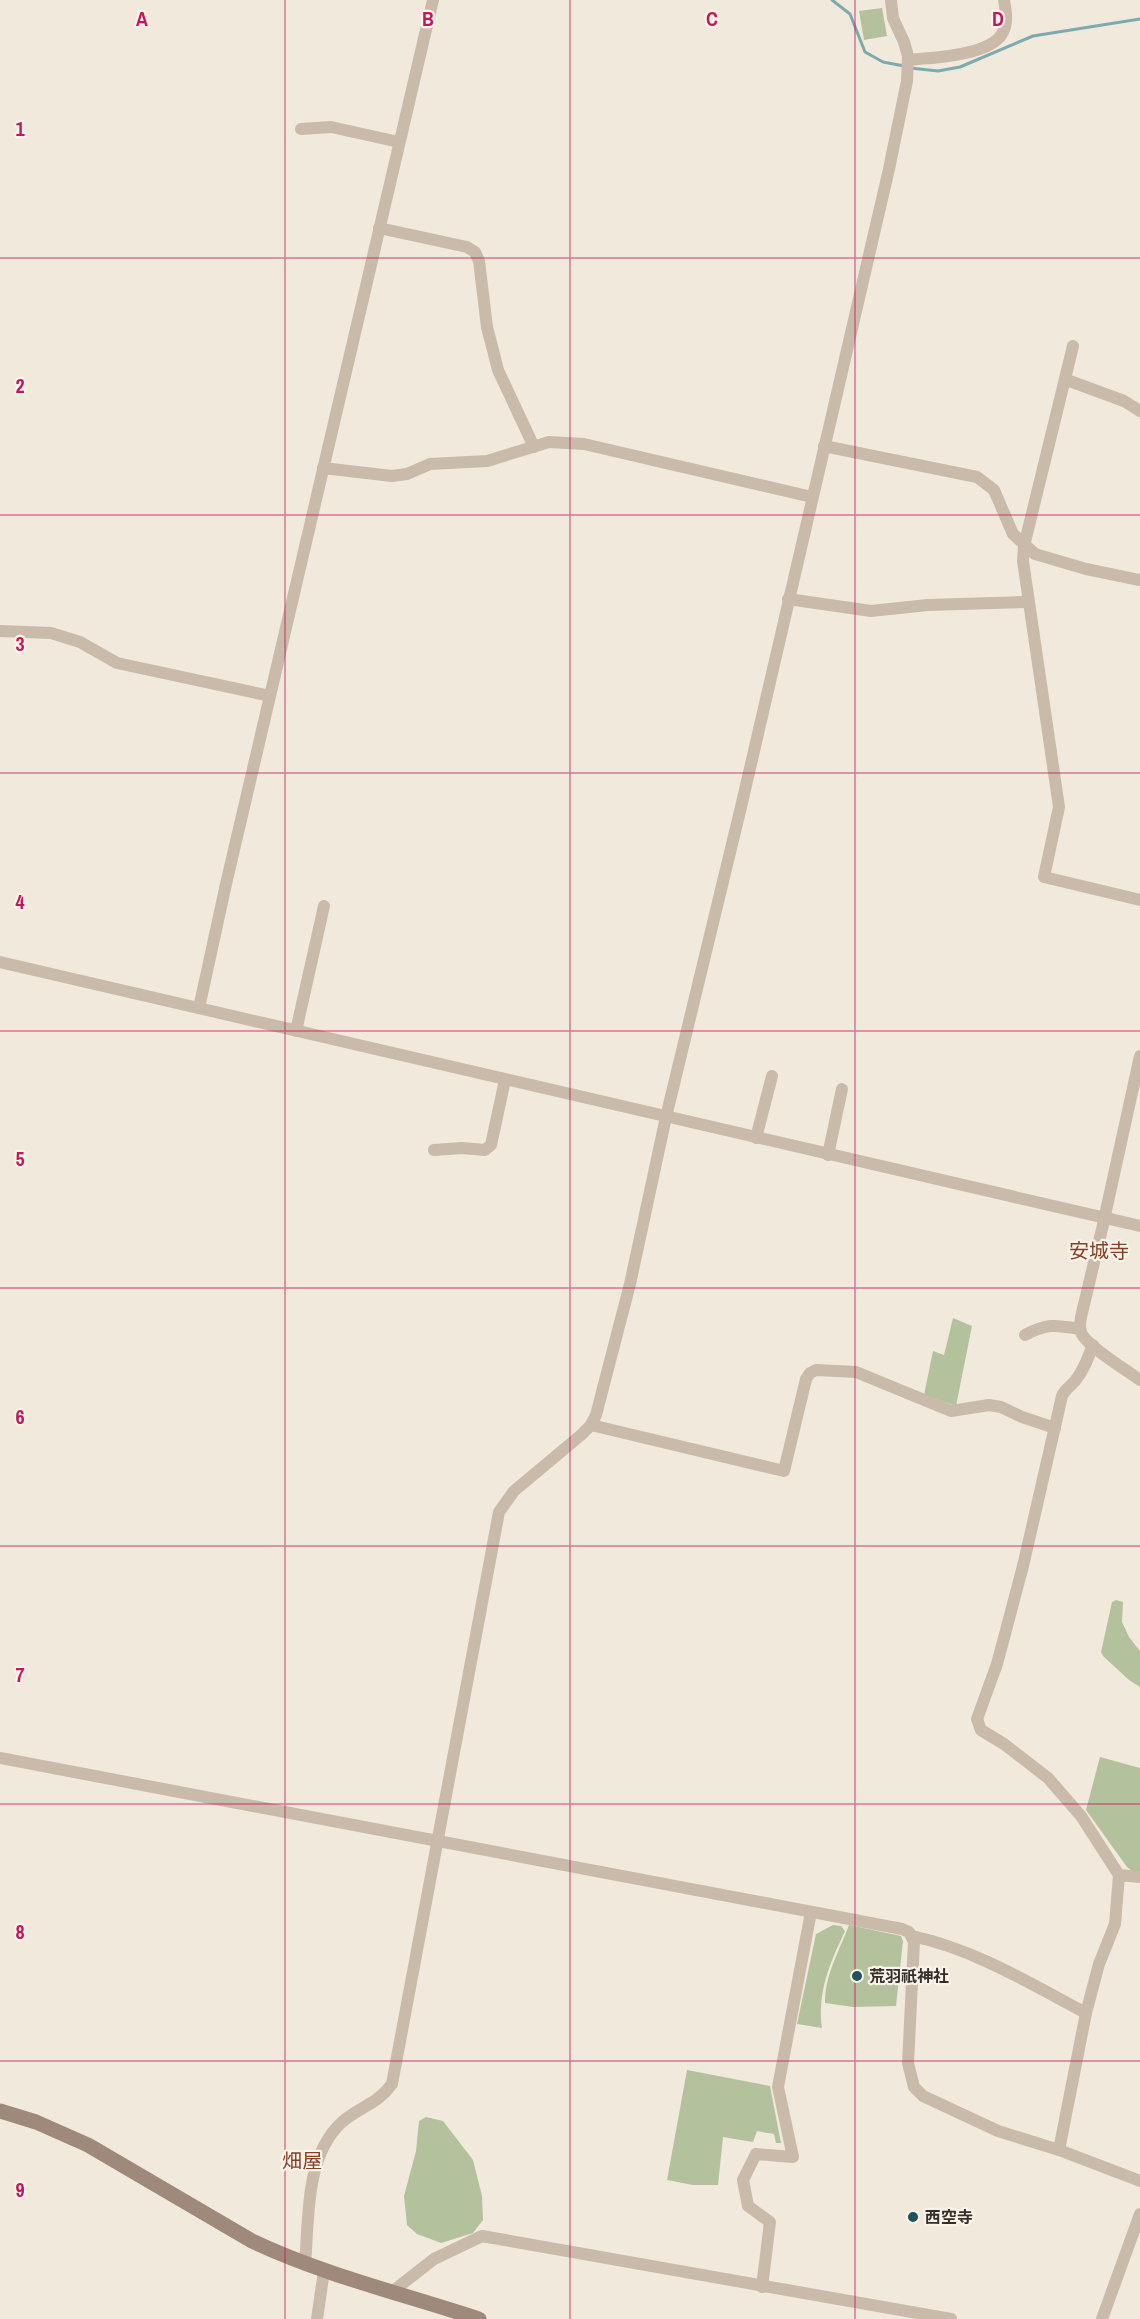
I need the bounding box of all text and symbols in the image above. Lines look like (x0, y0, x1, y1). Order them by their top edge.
text: A (136, 5, 148, 32)
text: B (422, 5, 434, 32)
text: C (706, 5, 718, 32)
text: D (992, 5, 1004, 32)
text: 1 (15, 115, 25, 142)
text: 2 (15, 372, 25, 399)
text: 3 (15, 630, 25, 657)
text: 4 (15, 888, 25, 915)
text: 5 (15, 1145, 25, 1172)
district label: 安城寺 (1069, 1237, 1129, 1264)
text: 6 (15, 1403, 25, 1430)
text: 7 (15, 1661, 25, 1688)
text: 8 (15, 1918, 25, 1945)
place label: 荒羽祇神社 (869, 1965, 949, 1987)
marker: 荒羽祇神社 (850, 1969, 864, 1983)
district label: 畑屋 (282, 2147, 322, 2174)
text: 9 (15, 2176, 25, 2203)
place label: 西空寺 (925, 2206, 973, 2228)
marker: 西空寺 (906, 2210, 920, 2224)

